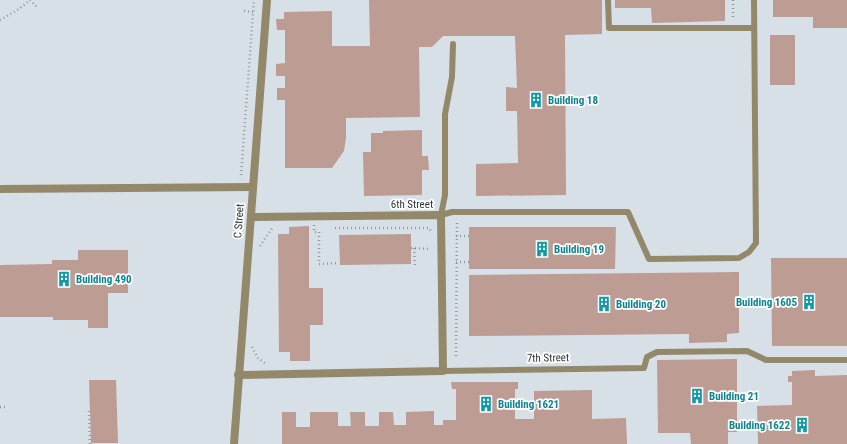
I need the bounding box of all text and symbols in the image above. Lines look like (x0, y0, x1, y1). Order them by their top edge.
building icon: Building 18 (527, 91, 545, 109)
place label: Building 18 (548, 94, 598, 107)
street label: 6th Street (391, 198, 433, 211)
street label: C Street (231, 203, 247, 239)
building icon: Building 19 (533, 240, 551, 258)
place label: Building 19 (554, 243, 604, 256)
building icon: Building 490 (55, 270, 73, 288)
place label: Building 490 (76, 273, 132, 286)
building icon: Building 1605 (800, 293, 818, 311)
building icon: Building 20 (595, 295, 613, 313)
place label: Building 1605 (736, 296, 797, 309)
place label: Building 20 (616, 298, 666, 311)
street label: 7th Street (527, 351, 569, 365)
building icon: Building 21 (688, 387, 706, 405)
place label: Building 21 (709, 390, 759, 403)
building icon: Building 1621 (477, 395, 495, 413)
place label: Building 1621 (498, 398, 559, 411)
building icon: Building 1622 (793, 416, 811, 434)
place label: Building 1622 (729, 419, 790, 432)

